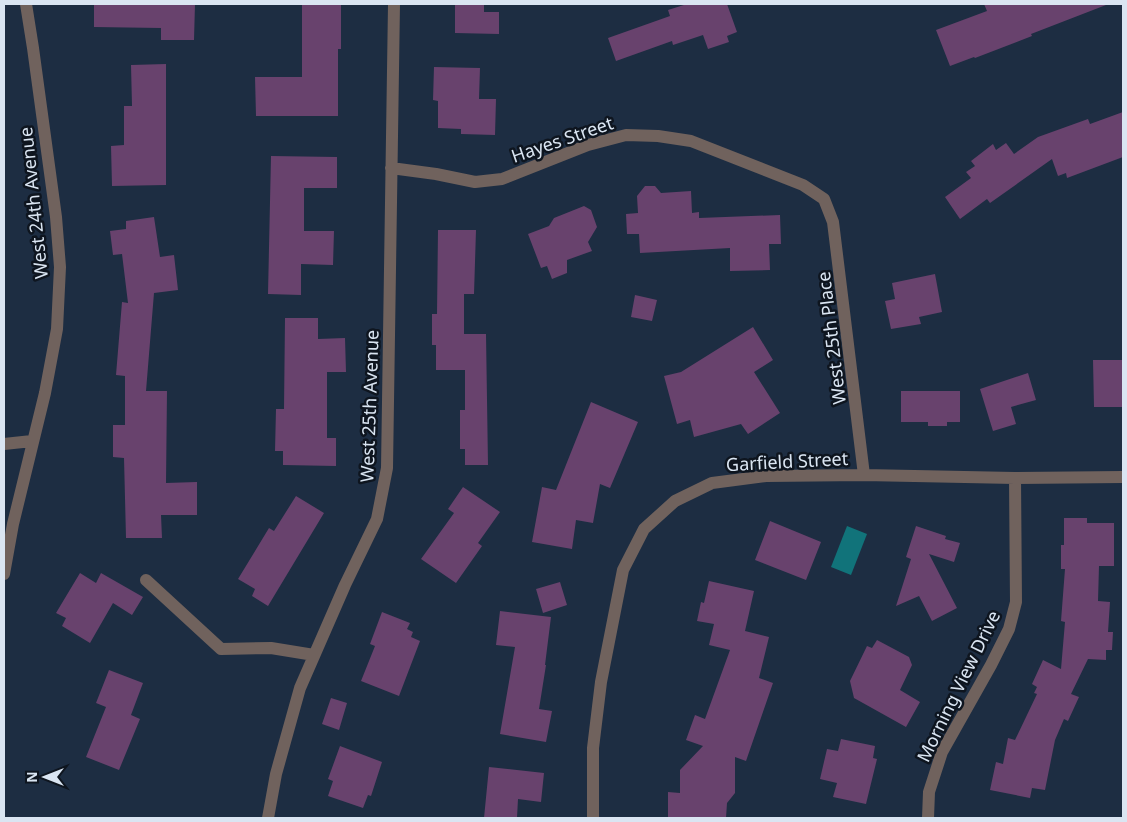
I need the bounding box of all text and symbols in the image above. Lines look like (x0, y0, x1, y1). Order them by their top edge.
street label: Hayes Street (508, 110, 617, 168)
street label: West 24th Avenue (13, 126, 53, 280)
street label: West 25th Place (811, 270, 851, 406)
street label: West 25th Avenue (354, 329, 384, 483)
street label: Garfield Street (725, 446, 849, 476)
street label: Morning View Drive (911, 606, 1005, 766)
north arrow (20, 752, 70, 802)
text: N (22, 771, 41, 783)

